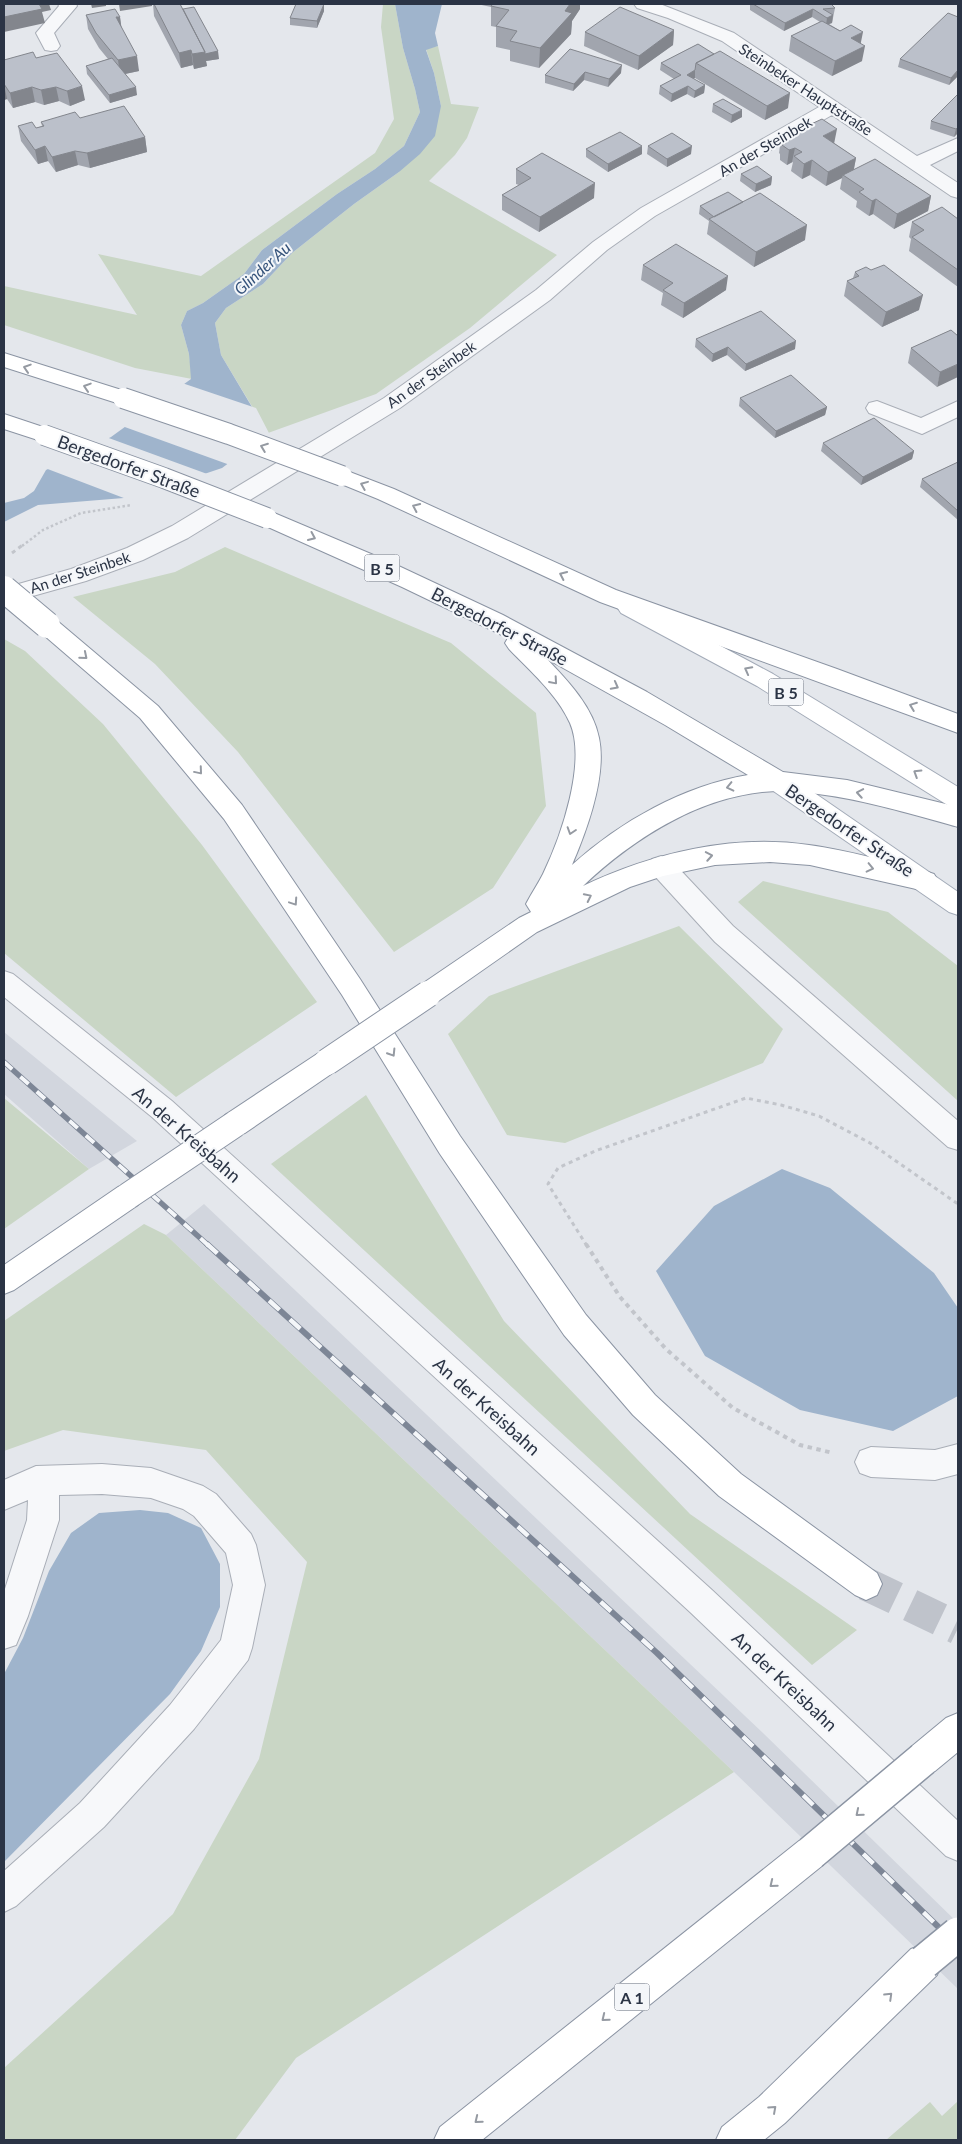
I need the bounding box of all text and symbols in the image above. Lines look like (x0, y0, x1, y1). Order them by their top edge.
street label: Steinbeker Hauptstraße (736, 39, 876, 139)
street label: An der Steinbek (715, 112, 815, 180)
water label: Glinder Au (230, 238, 294, 298)
street label: An der Steinbek (383, 336, 479, 411)
one-way arrow (23, 363, 31, 373)
one-way arrow (83, 382, 91, 392)
street label: Bergedorfer Straße (55, 430, 203, 502)
one-way arrow (260, 443, 269, 453)
one-way arrow (360, 481, 369, 491)
one-way arrow (412, 503, 421, 514)
one-way arrow (307, 531, 316, 542)
street label: An der Steinbek (27, 547, 133, 597)
road number: B 5 (364, 554, 400, 582)
one-way arrow (559, 571, 568, 582)
street label: Bergedorfer Straße (428, 582, 572, 670)
one-way arrow (78, 651, 87, 659)
one-way arrow (744, 667, 753, 677)
one-way arrow (548, 676, 557, 685)
road number: B 5 (768, 679, 804, 706)
one-way arrow (610, 680, 619, 690)
one-way arrow (909, 702, 917, 712)
one-way arrow (193, 765, 201, 774)
one-way arrow (913, 769, 922, 779)
street label: Bergedorfer Straße (782, 779, 918, 881)
one-way arrow (726, 781, 735, 792)
one-way arrow (855, 789, 864, 799)
one-way arrow (566, 827, 576, 835)
one-way arrow (705, 851, 714, 862)
one-way arrow (866, 862, 875, 873)
one-way arrow (583, 892, 592, 903)
one-way arrow (288, 896, 297, 906)
one-way arrow (386, 1048, 396, 1057)
street label: An der Kreisbahn (128, 1081, 246, 1187)
street label: An der Kreisbahn (429, 1352, 545, 1460)
street label: An der Kreisbahn (728, 1627, 842, 1735)
one-way arrow (855, 1807, 864, 1816)
one-way arrow (770, 1878, 779, 1886)
road number: A 1 (614, 1984, 650, 2010)
one-way arrow (883, 1993, 892, 2002)
one-way arrow (602, 2013, 611, 2021)
one-way arrow (767, 2106, 776, 2115)
one-way arrow (475, 2114, 484, 2123)

